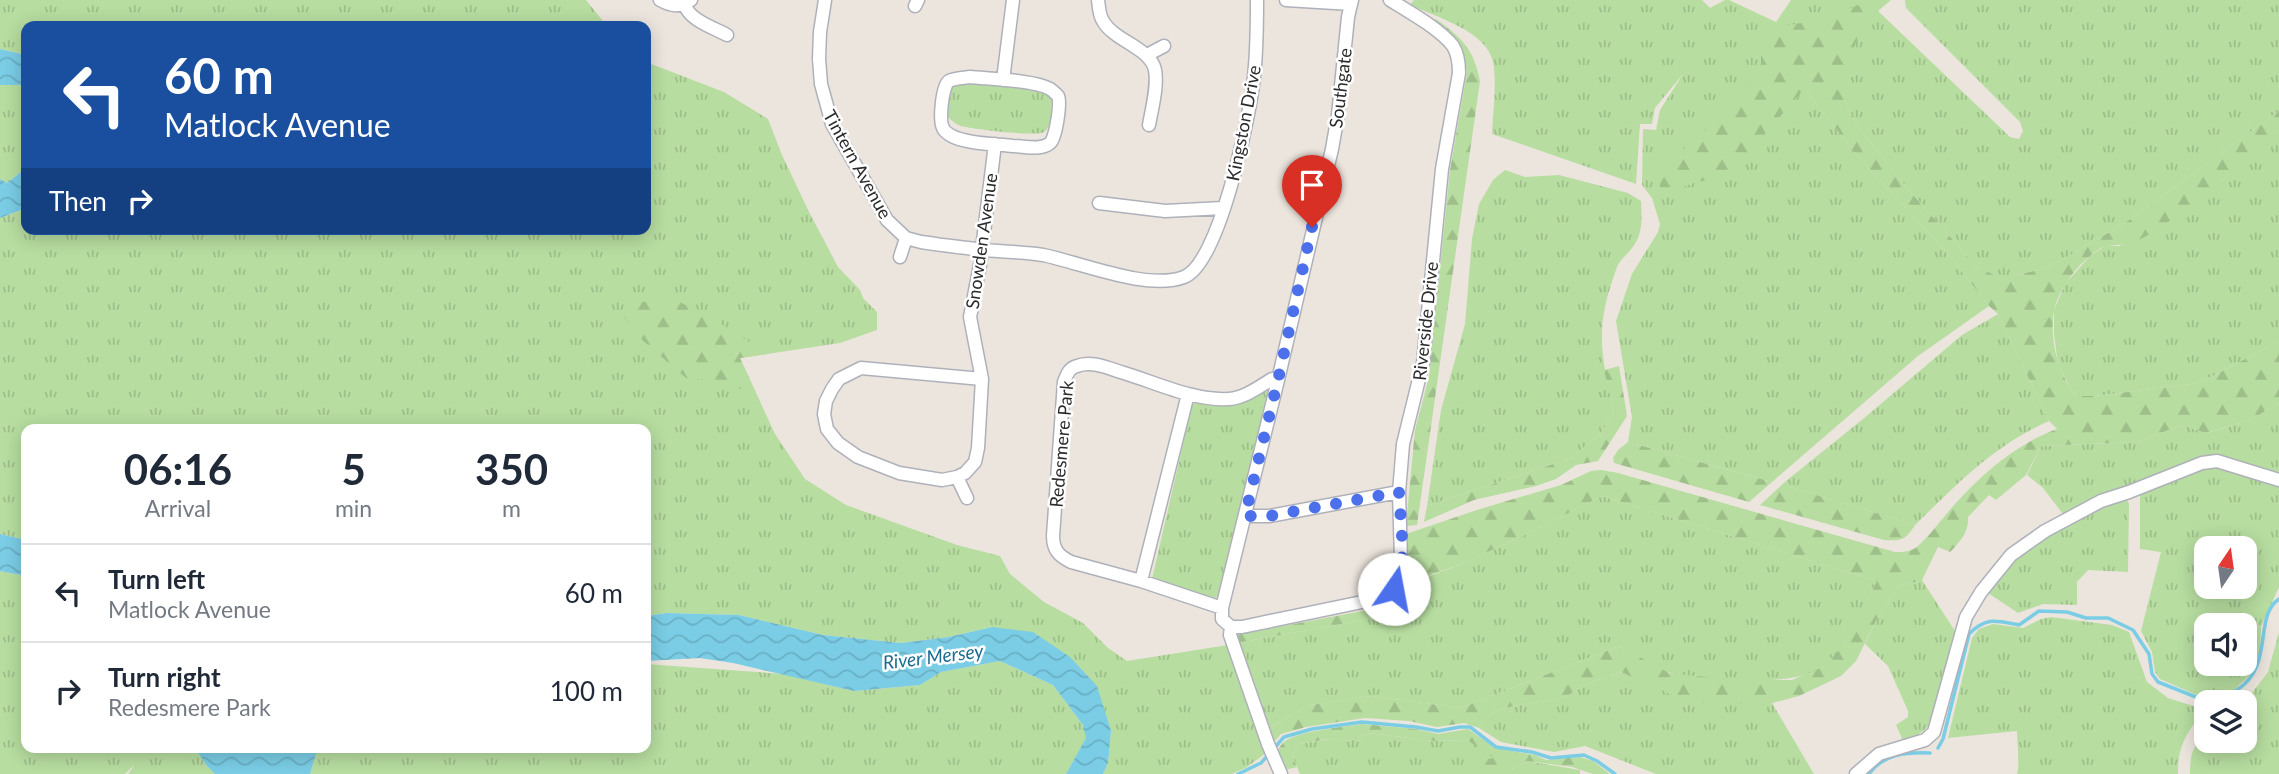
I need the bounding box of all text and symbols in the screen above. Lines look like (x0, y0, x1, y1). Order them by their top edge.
text: 60 m (164, 46, 274, 104)
street label: Southgate (1324, 47, 1356, 129)
icon: left (49, 49, 140, 140)
street label: Kingston Drive (1221, 63, 1265, 183)
text: Matlock Avenue (164, 105, 391, 144)
street label: Tintern Avenue (819, 106, 897, 222)
pin (1282, 155, 1342, 227)
icon: arrive (1293, 166, 1331, 204)
street label: Snowden Avenue (961, 172, 1001, 310)
icon: right (121, 182, 159, 220)
text: Then (49, 185, 107, 217)
street label: Riverside Drive (1408, 260, 1442, 382)
street label: Redesmere Park (1044, 379, 1078, 508)
text: 06:16 (124, 444, 232, 494)
text: 5 (341, 444, 366, 494)
text: 350 (475, 444, 548, 494)
text: Arrival (145, 494, 211, 522)
text: min (335, 494, 372, 522)
text: m (502, 494, 521, 522)
north arrow (2194, 536, 2258, 598)
map controls (2194, 536, 2257, 753)
position arrow (1357, 552, 1431, 626)
text: Turn left (108, 563, 205, 595)
icon: left (49, 574, 87, 612)
text: 60 m (565, 577, 623, 609)
text: Matlock Avenue (108, 595, 271, 623)
button: sound (2194, 613, 2257, 676)
water label: River Mersey (881, 638, 985, 674)
text: Turn right (108, 661, 221, 693)
icon: right (49, 672, 87, 710)
text: 100 m (550, 675, 623, 707)
button: layers (2194, 690, 2257, 753)
text: Redesmere Park (108, 693, 271, 721)

